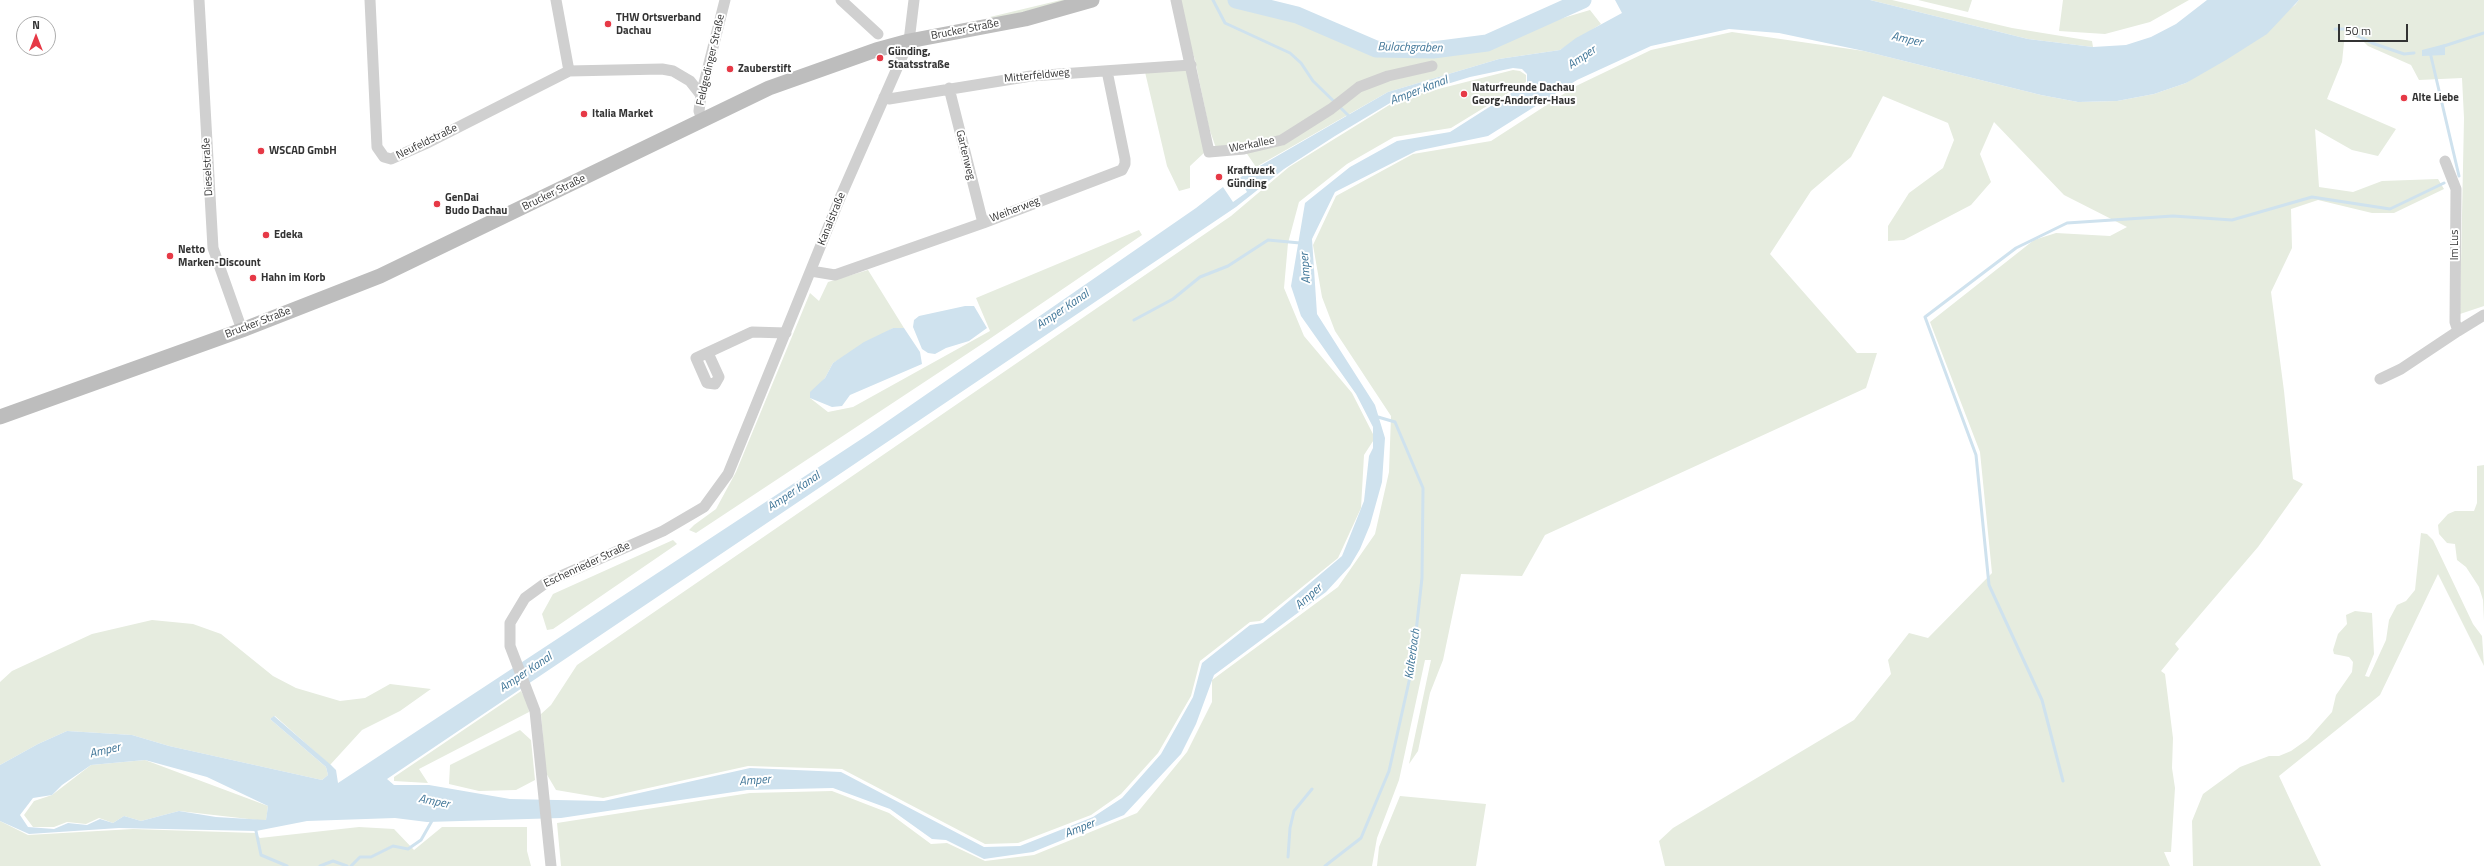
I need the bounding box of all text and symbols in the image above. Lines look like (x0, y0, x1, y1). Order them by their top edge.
place label: THW Ortsverband Dachau (616, 11, 701, 37)
street label: Feldgedinger Straße (694, 13, 728, 107)
north arrow (16, 16, 56, 56)
scale bar (2340, 16, 2410, 42)
text: N (32, 17, 40, 33)
street label: Brucker Straße (930, 17, 1000, 43)
marker: THW Ortsverband Dachau (603, 19, 613, 29)
text: 50 m (2345, 21, 2371, 40)
water label: Amper (1890, 30, 1924, 50)
water label: Bulachgraben (1377, 40, 1443, 56)
water label: Amper (1565, 43, 1599, 73)
place label: Günding, Staatsstraße (888, 45, 950, 71)
marker: Günding, Staatsstraße (875, 53, 885, 63)
place label: Zauberstift (738, 62, 791, 76)
marker: Zauberstift (725, 64, 735, 74)
street label: Mitterfeldweg (1004, 66, 1070, 86)
water label: Amper Kanal (1388, 73, 1450, 109)
place label: Naturfreunde Dachau Georg-Andorfer-Haus (1472, 81, 1575, 107)
marker: Naturfreunde Dachau Georg-Andorfer-Haus (1459, 89, 1469, 99)
place label: Alte Liebe (2412, 91, 2459, 105)
marker: Alte Liebe (2399, 93, 2409, 103)
place label: Italia Market (592, 107, 653, 121)
marker: Italia Market (579, 109, 589, 119)
street label: Neufeldstraße (394, 122, 460, 162)
street label: Gartenweg (952, 129, 978, 181)
street label: Werkallee (1228, 134, 1276, 156)
street label: Dieselstraße (200, 137, 216, 197)
place label: WSCAD GmbH (269, 144, 337, 158)
marker: WSCAD GmbH (256, 146, 266, 156)
place label: Kraftwerk Günding (1227, 164, 1275, 190)
street label: Brucker Straße (520, 172, 588, 214)
marker: Kraftwerk Günding (1214, 172, 1224, 182)
place label: GenDai Budo Dachau (445, 191, 507, 217)
street label: Kanalstraße (815, 191, 849, 247)
street label: Weiherweg (988, 194, 1042, 226)
marker: GenDai Budo Dachau (432, 199, 442, 209)
place label: Edeka (274, 228, 303, 242)
marker: Edeka (261, 230, 271, 240)
street label: Im Lus (2448, 230, 2462, 260)
place label: Netto Marken-Discount (178, 243, 261, 269)
marker: Netto Marken-Discount (165, 251, 175, 261)
water label: Amper (1298, 252, 1314, 284)
place label: Hahn im Korb (261, 271, 325, 285)
marker: Hahn im Korb (248, 273, 258, 283)
water label: Amper Kanal (1034, 287, 1092, 333)
street label: Brucker Straße (223, 304, 293, 342)
water label: Amper Kanal (765, 469, 823, 515)
street label: Eschenrieder Straße (542, 539, 632, 591)
water label: Amper (1293, 581, 1325, 613)
water label: Kalterbach (1402, 628, 1424, 680)
water label: Amper Kanal (497, 650, 555, 696)
water label: Amper (88, 740, 122, 762)
water label: Amper (739, 773, 771, 789)
water label: Amper (417, 792, 451, 812)
water label: Amper (1063, 816, 1097, 842)

